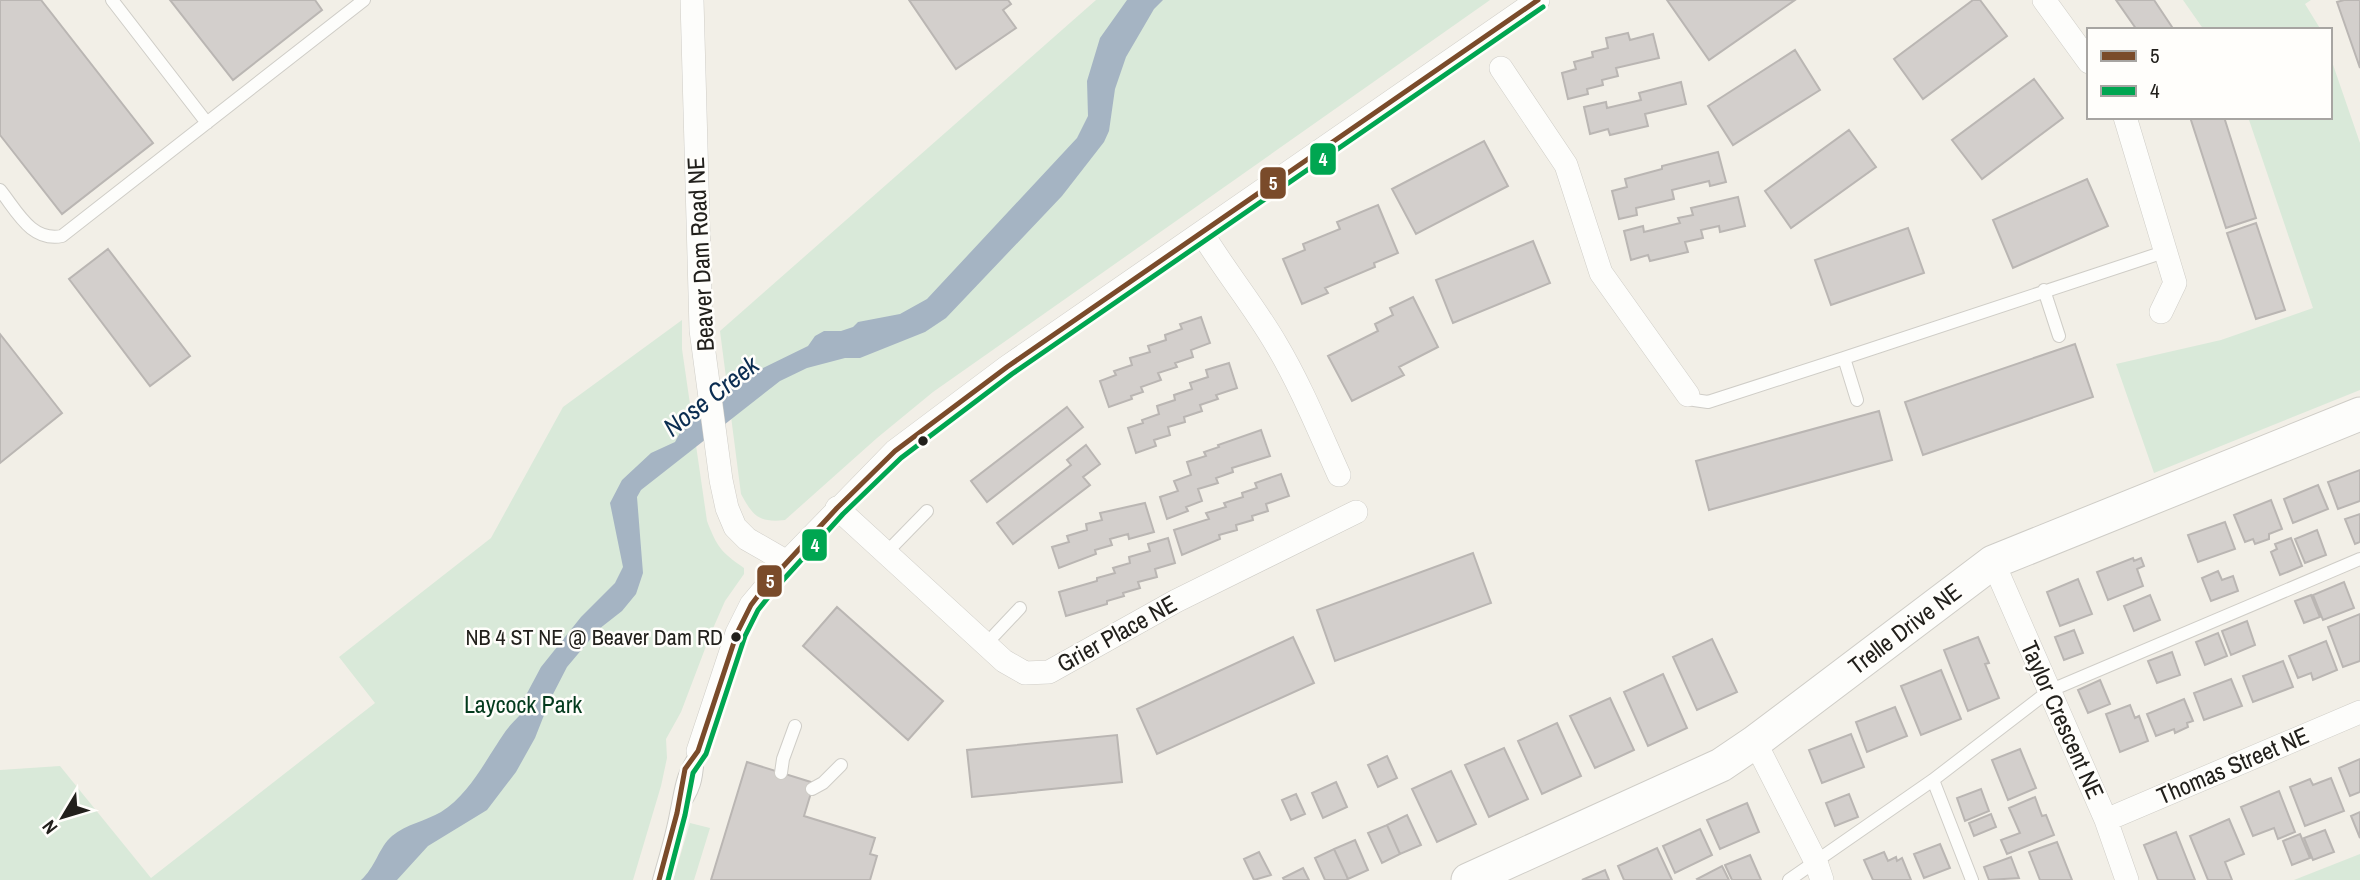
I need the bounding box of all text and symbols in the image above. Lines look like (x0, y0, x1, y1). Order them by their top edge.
legend (2087, 28, 2332, 119)
text: 5 (2150, 41, 2160, 70)
text: 4 (2150, 76, 2160, 105)
line badge: 4 (1309, 142, 1337, 176)
text: 4 (1319, 146, 1328, 172)
street label: Beaver Dam Road NE (679, 156, 721, 352)
line badge: 5 (1259, 166, 1287, 200)
text: 5 (1269, 170, 1278, 196)
water label: Nose Creek (656, 346, 767, 444)
unlabelled marker (916, 434, 930, 448)
line badge: 4 (801, 528, 828, 562)
text: 4 (811, 532, 820, 558)
line badge: 5 (756, 564, 783, 598)
text: 5 (766, 568, 775, 594)
street label: Trelle Drive NE (1841, 575, 1967, 681)
street label: Grier Place NE (1051, 587, 1182, 679)
place label: NB 4 ST NE @ Beaver Dam RD (465, 622, 723, 652)
marker: NB 4 ST NE @ Beaver Dam RD (729, 630, 743, 644)
street label: Taylor Crescent NE (2014, 635, 2112, 804)
park label: Laycock Park (464, 688, 582, 720)
street label: Thomas Street NE (2152, 719, 2313, 811)
north arrow (28, 782, 98, 852)
text: N (36, 815, 63, 840)

